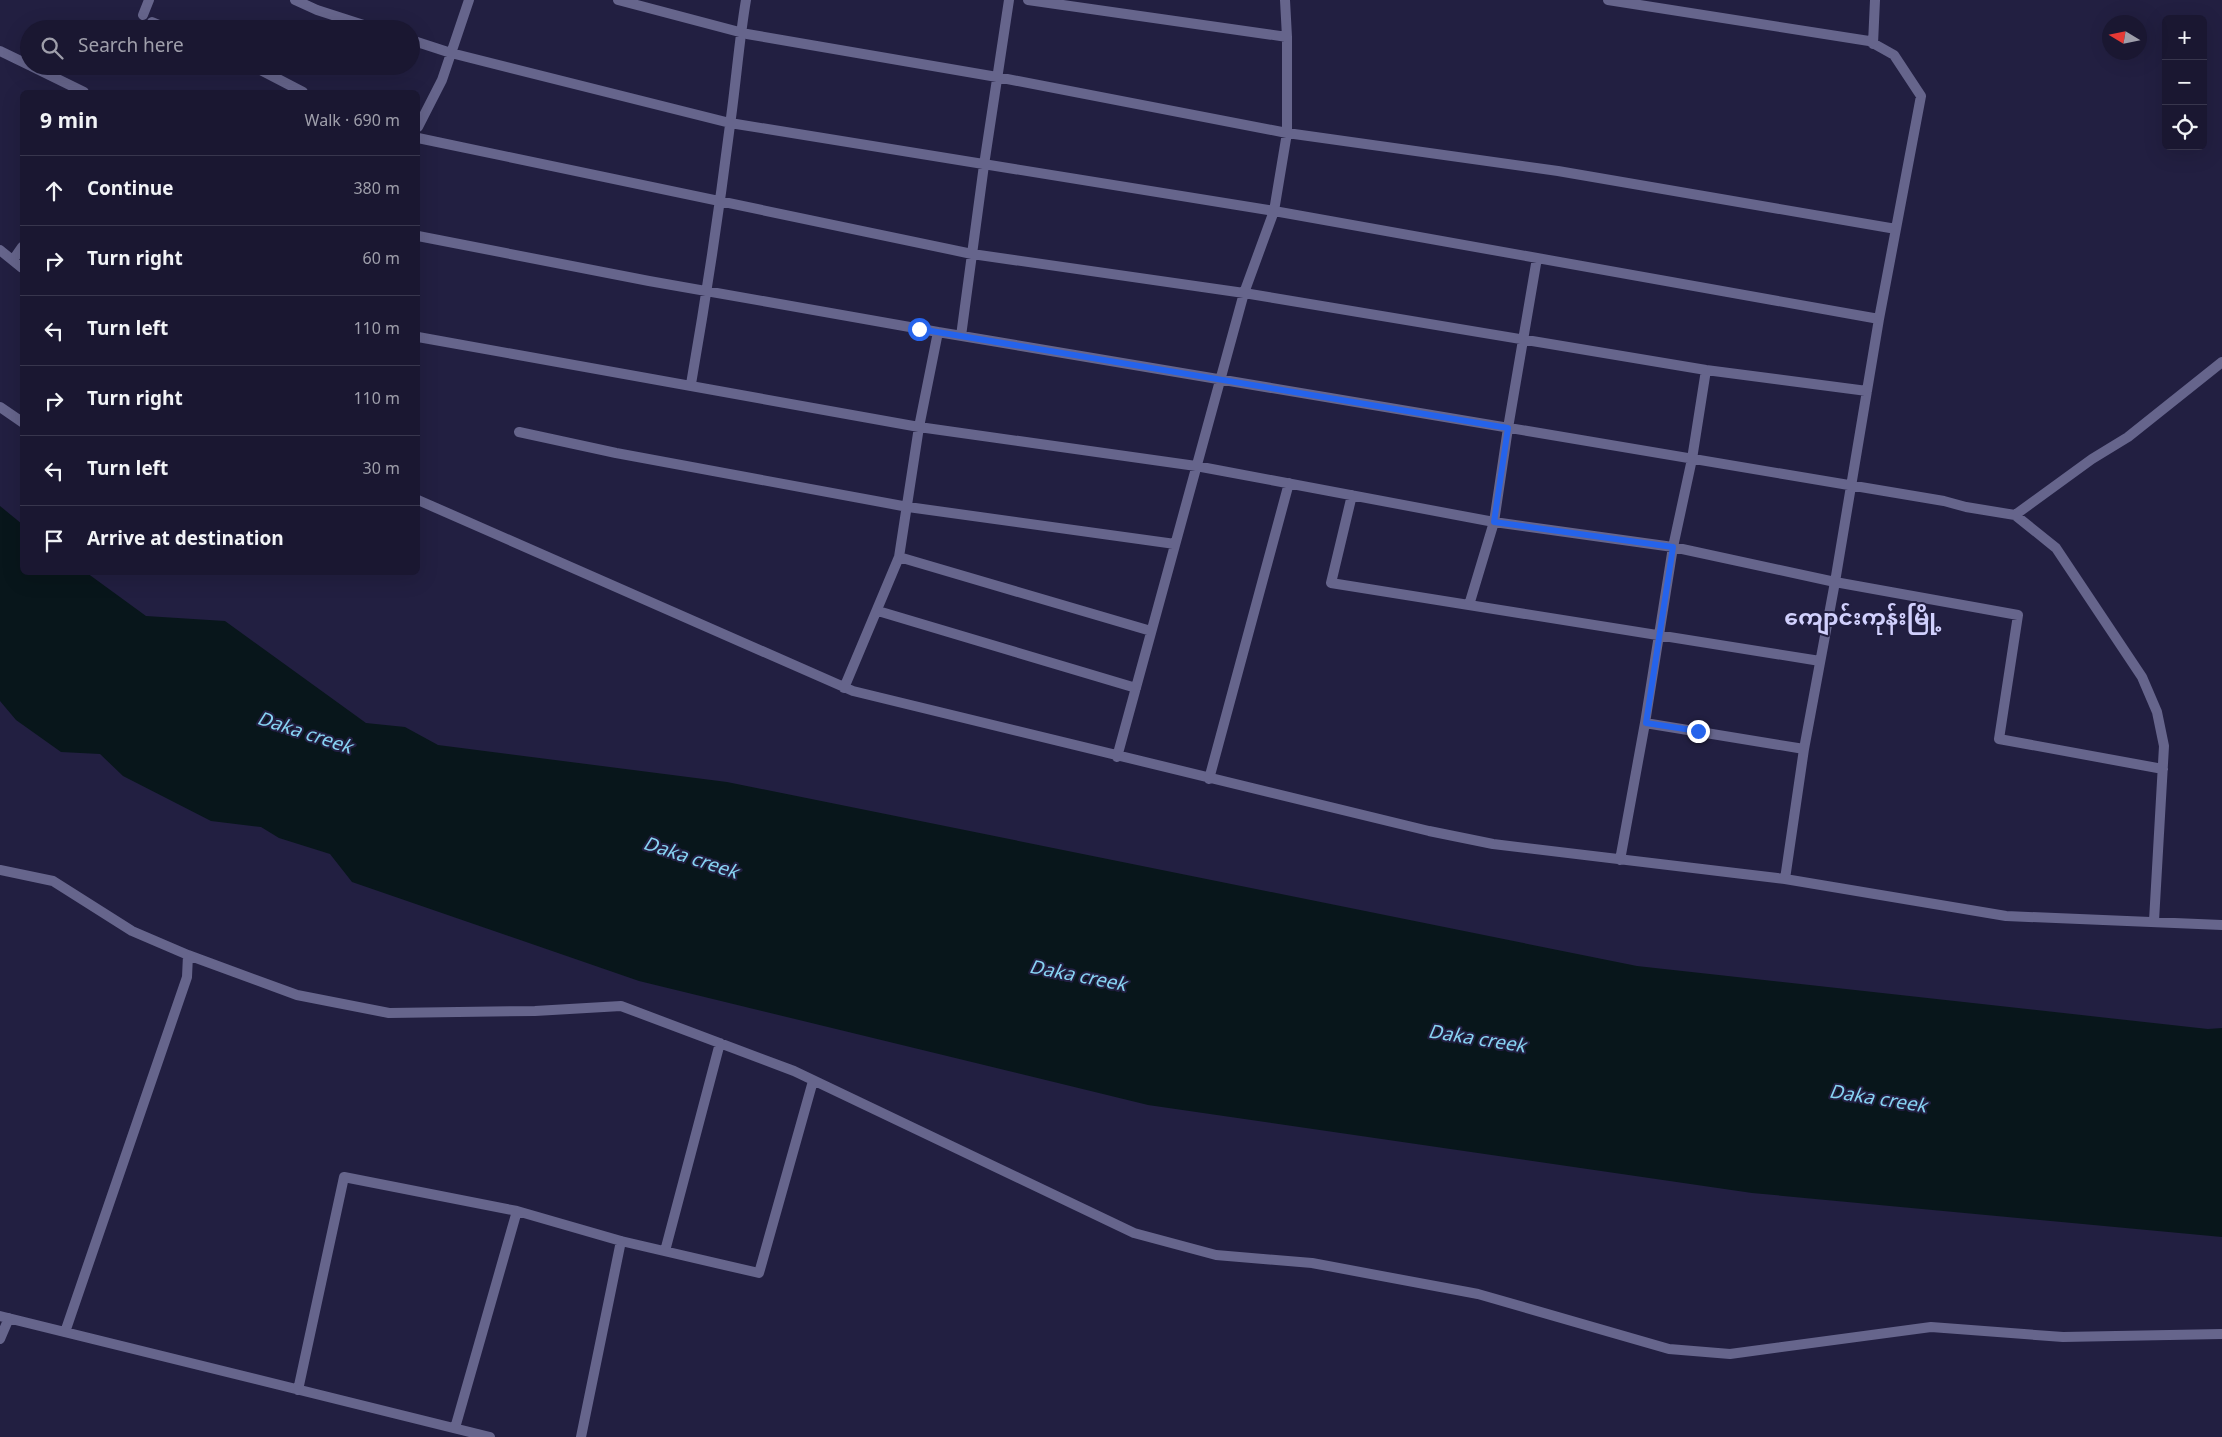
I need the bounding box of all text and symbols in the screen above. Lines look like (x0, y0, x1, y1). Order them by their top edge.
north arrow (2102, 15, 2147, 60)
map controls (2162, 15, 2207, 150)
button: + (2162, 15, 2207, 60)
search box (20, 20, 420, 75)
text: Search here (78, 27, 184, 68)
icon: search (38, 34, 66, 62)
button: − (2162, 60, 2207, 105)
text: 9 min (40, 100, 98, 146)
text: Walk · 690 m (305, 105, 400, 140)
button: locate (2162, 105, 2207, 150)
text: Continue (87, 170, 174, 211)
text: 380 m (353, 173, 400, 208)
icon: ahead (40, 177, 68, 205)
text: Turn right (87, 240, 183, 281)
text: 60 m (363, 243, 400, 278)
icon: right (40, 247, 68, 275)
text: Turn left (87, 310, 168, 351)
text: 110 m (353, 313, 400, 348)
icon: left (40, 317, 68, 345)
route start (908, 318, 931, 341)
text: Turn right (87, 380, 183, 421)
text: 110 m (353, 383, 400, 418)
icon: right (40, 387, 68, 415)
text: Turn left (87, 450, 168, 491)
text: 30 m (363, 453, 400, 488)
icon: left (40, 457, 68, 485)
text: Arrive at destination (87, 520, 284, 561)
icon: arrive (40, 527, 68, 555)
district label: ကျောင်းကုန်းမြို့ (1784, 596, 1942, 644)
water label: Daka creek (251, 700, 360, 770)
route end (1687, 720, 1710, 743)
water label: Daka creek (637, 825, 746, 895)
water label: Daka creek (1025, 948, 1133, 1008)
water label: Daka creek (1425, 1013, 1531, 1069)
water label: Daka creek (1826, 1073, 1932, 1129)

